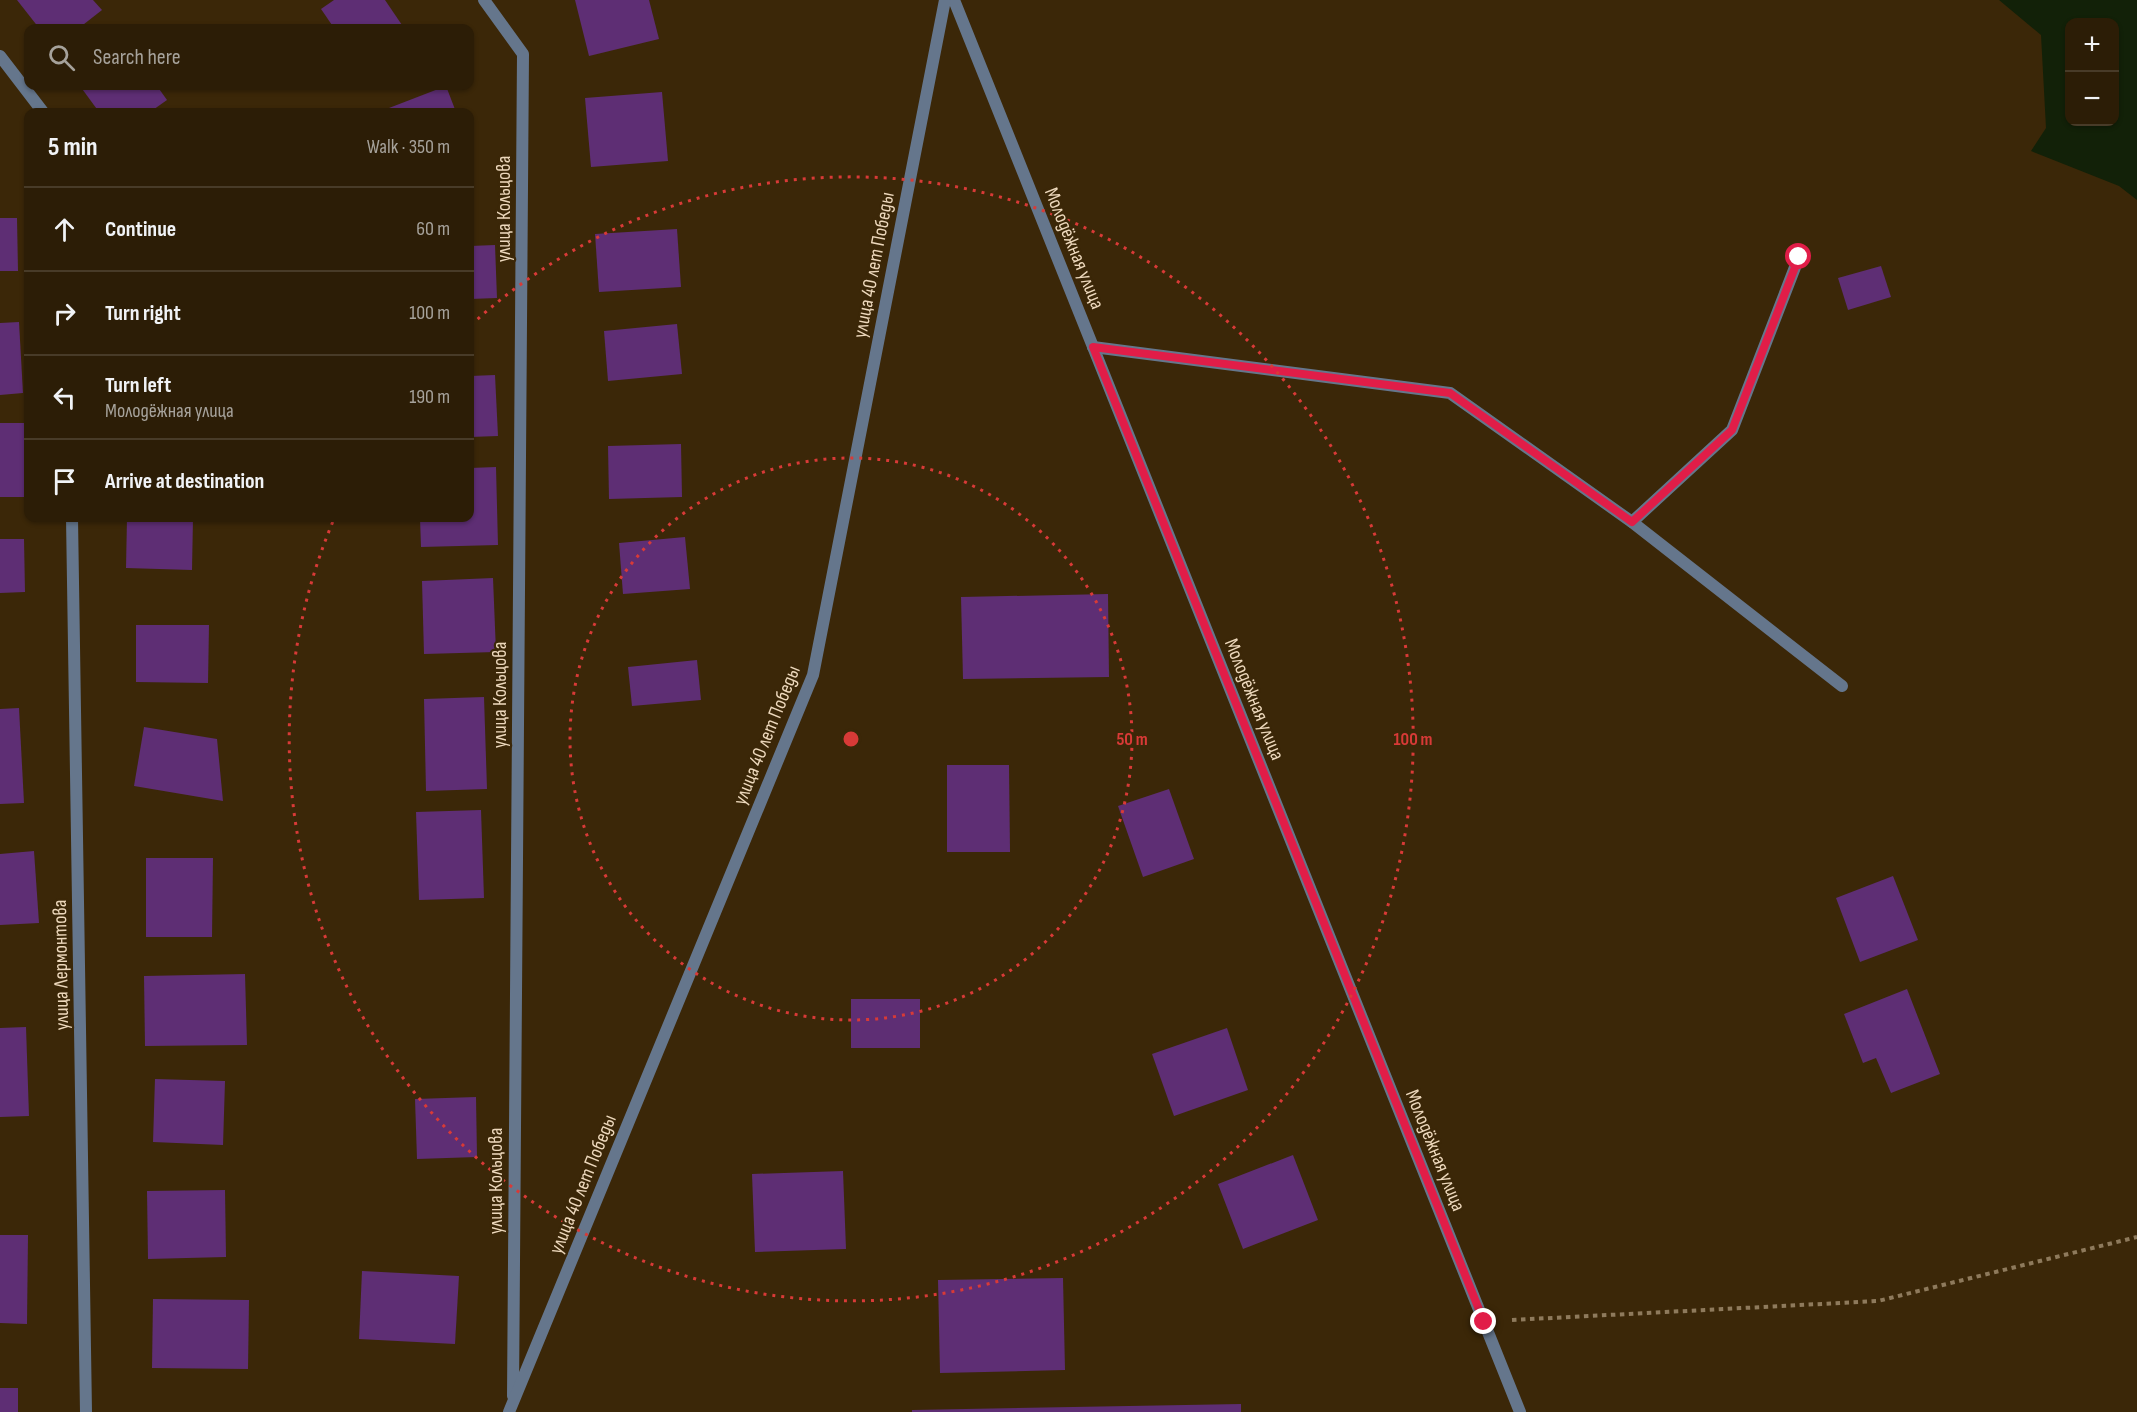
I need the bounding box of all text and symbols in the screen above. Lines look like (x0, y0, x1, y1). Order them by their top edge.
map controls (2065, 18, 2119, 126)
button: + (2065, 18, 2119, 72)
search box (24, 24, 474, 90)
icon: search (45, 41, 78, 74)
text: Search here (93, 44, 180, 71)
button: − (2065, 72, 2119, 126)
text: 5 min (48, 132, 98, 163)
text: Walk · 350 m (367, 135, 450, 159)
street label: улица Кольцова (492, 156, 516, 262)
street label: Молодёжная улица (1039, 184, 1109, 313)
street label: улица 40 лет Победы (848, 190, 900, 340)
icon: ahead (48, 213, 81, 246)
text: Continue (105, 216, 176, 243)
text: 60 m (416, 217, 450, 241)
route start (1785, 243, 1811, 269)
icon: right (48, 297, 81, 330)
text: Turn right (105, 300, 181, 327)
text: 100 m (409, 301, 450, 325)
text: Turn left (105, 372, 171, 399)
icon: left (48, 381, 81, 414)
text: 190 m (409, 385, 450, 409)
text: Молодёжная улица (105, 399, 234, 423)
icon: arrive (48, 465, 81, 498)
text: Arrive at destination (105, 468, 264, 495)
street label: Молодёжная улица (1219, 635, 1289, 764)
street label: улица Кольцова (488, 642, 512, 748)
street label: улица 40 лет Победы (728, 662, 806, 809)
centre of rings (841, 729, 861, 749)
text: 50 m (1116, 729, 1148, 750)
text: 100 m (1394, 729, 1433, 750)
street label: улица Лермонтова (48, 899, 74, 1031)
street label: Молодёжная улица (1400, 1086, 1470, 1215)
street label: улица 40 лет Победы (544, 1111, 622, 1258)
street label: улица Кольцова (484, 1128, 508, 1234)
route end (1470, 1308, 1496, 1334)

